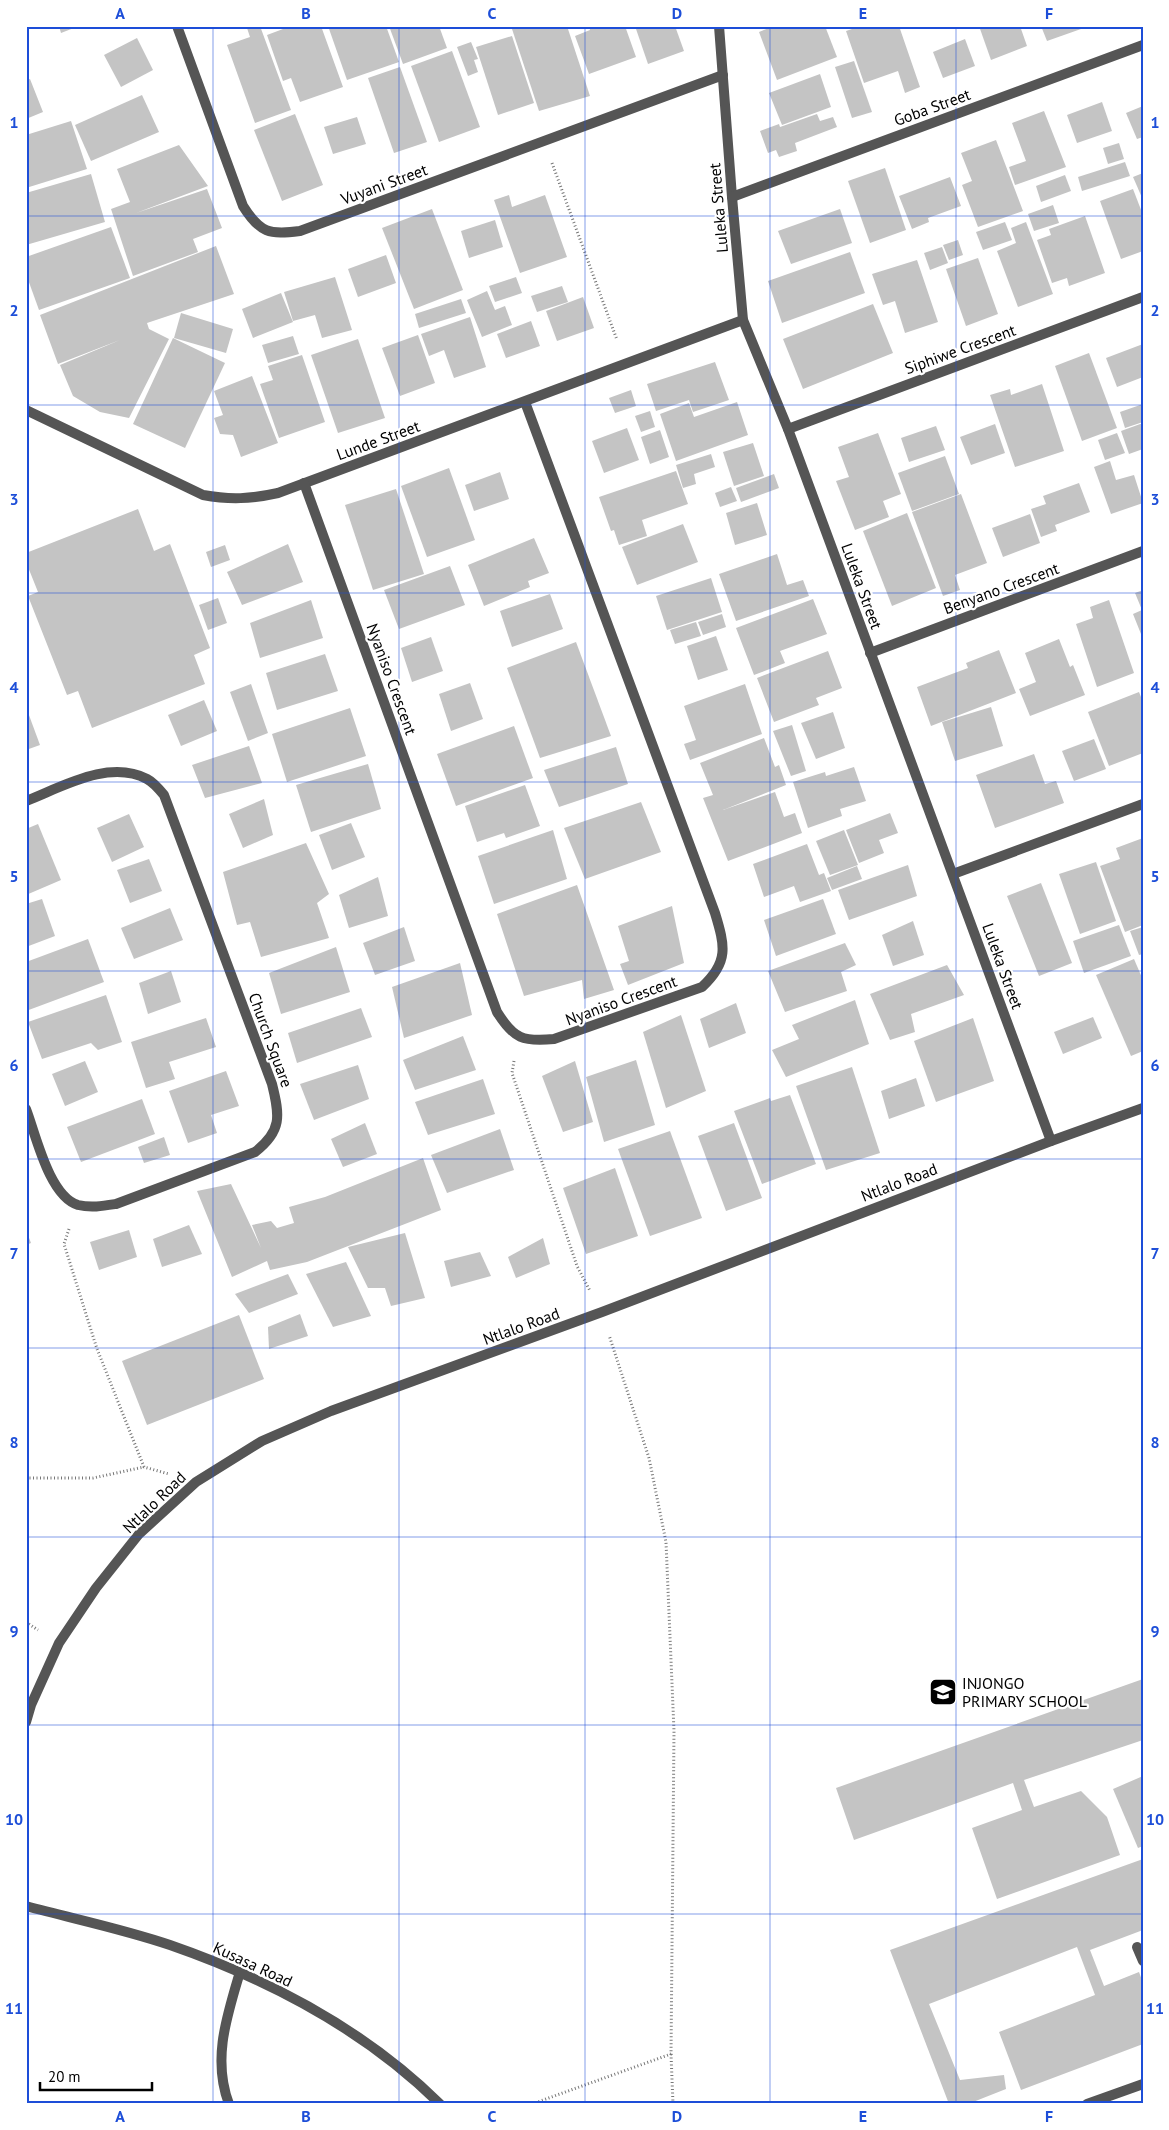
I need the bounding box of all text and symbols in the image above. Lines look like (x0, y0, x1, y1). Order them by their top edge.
text: A (115, 3, 125, 23)
text: B (301, 3, 311, 23)
text: C (488, 3, 497, 23)
text: D (672, 3, 682, 23)
text: E (859, 3, 867, 23)
text: F (1045, 3, 1053, 23)
street label: Goba Street (891, 84, 974, 130)
text: 1 (9, 112, 19, 132)
text: 1 (1150, 112, 1160, 132)
street label: Vuyani Street (337, 159, 430, 209)
street label: Luleka Street (704, 162, 732, 254)
text: 2 (9, 300, 19, 320)
text: 2 (1150, 300, 1160, 320)
street label: Siphiwe Crescent (902, 319, 1019, 378)
street label: Lunde Street (334, 415, 423, 464)
text: 3 (9, 489, 19, 509)
text: 3 (1150, 489, 1160, 509)
street label: Luleka Street (837, 540, 887, 632)
street label: Benyano Crescent (940, 558, 1062, 618)
street label: Nyaniso Crescent (363, 621, 422, 738)
text: 4 (9, 677, 19, 697)
text: 4 (1150, 677, 1160, 697)
text: 5 (9, 866, 19, 886)
text: 5 (1150, 866, 1160, 886)
street label: Luleka Street (978, 920, 1028, 1012)
street label: Nyaniso Crescent (563, 970, 680, 1029)
street label: Church Square (245, 990, 297, 1090)
text: 6 (9, 1055, 19, 1075)
text: 6 (1150, 1055, 1160, 1075)
street label: Ntlalo Road (858, 1158, 940, 1206)
text: 7 (9, 1243, 19, 1263)
text: 7 (1150, 1243, 1160, 1263)
street label: Ntlalo Road (480, 1303, 562, 1349)
text: 8 (9, 1432, 19, 1452)
text: 8 (1150, 1432, 1160, 1452)
street label: Ntlalo Road (118, 1467, 190, 1537)
text: 9 (9, 1621, 19, 1641)
text: 9 (1150, 1621, 1160, 1641)
place label: INJONGO PRIMARY SCHOOL (962, 1673, 1087, 1711)
school or university icon: INJONGO PRIMARY SCHOOL (928, 1677, 958, 1707)
text: 10 (5, 1809, 23, 1829)
text: 10 (1146, 1809, 1164, 1829)
street label: Kusasa Road (210, 1937, 296, 1991)
text: 11 (5, 1998, 23, 2018)
text: 11 (1146, 1998, 1164, 2018)
scale bar (40, 2060, 152, 2092)
text: 20 m (48, 2067, 81, 2086)
text: A (115, 2106, 125, 2126)
text: B (301, 2106, 311, 2126)
text: C (488, 2106, 497, 2126)
text: D (672, 2106, 682, 2126)
text: E (859, 2106, 867, 2126)
text: F (1045, 2106, 1053, 2126)

